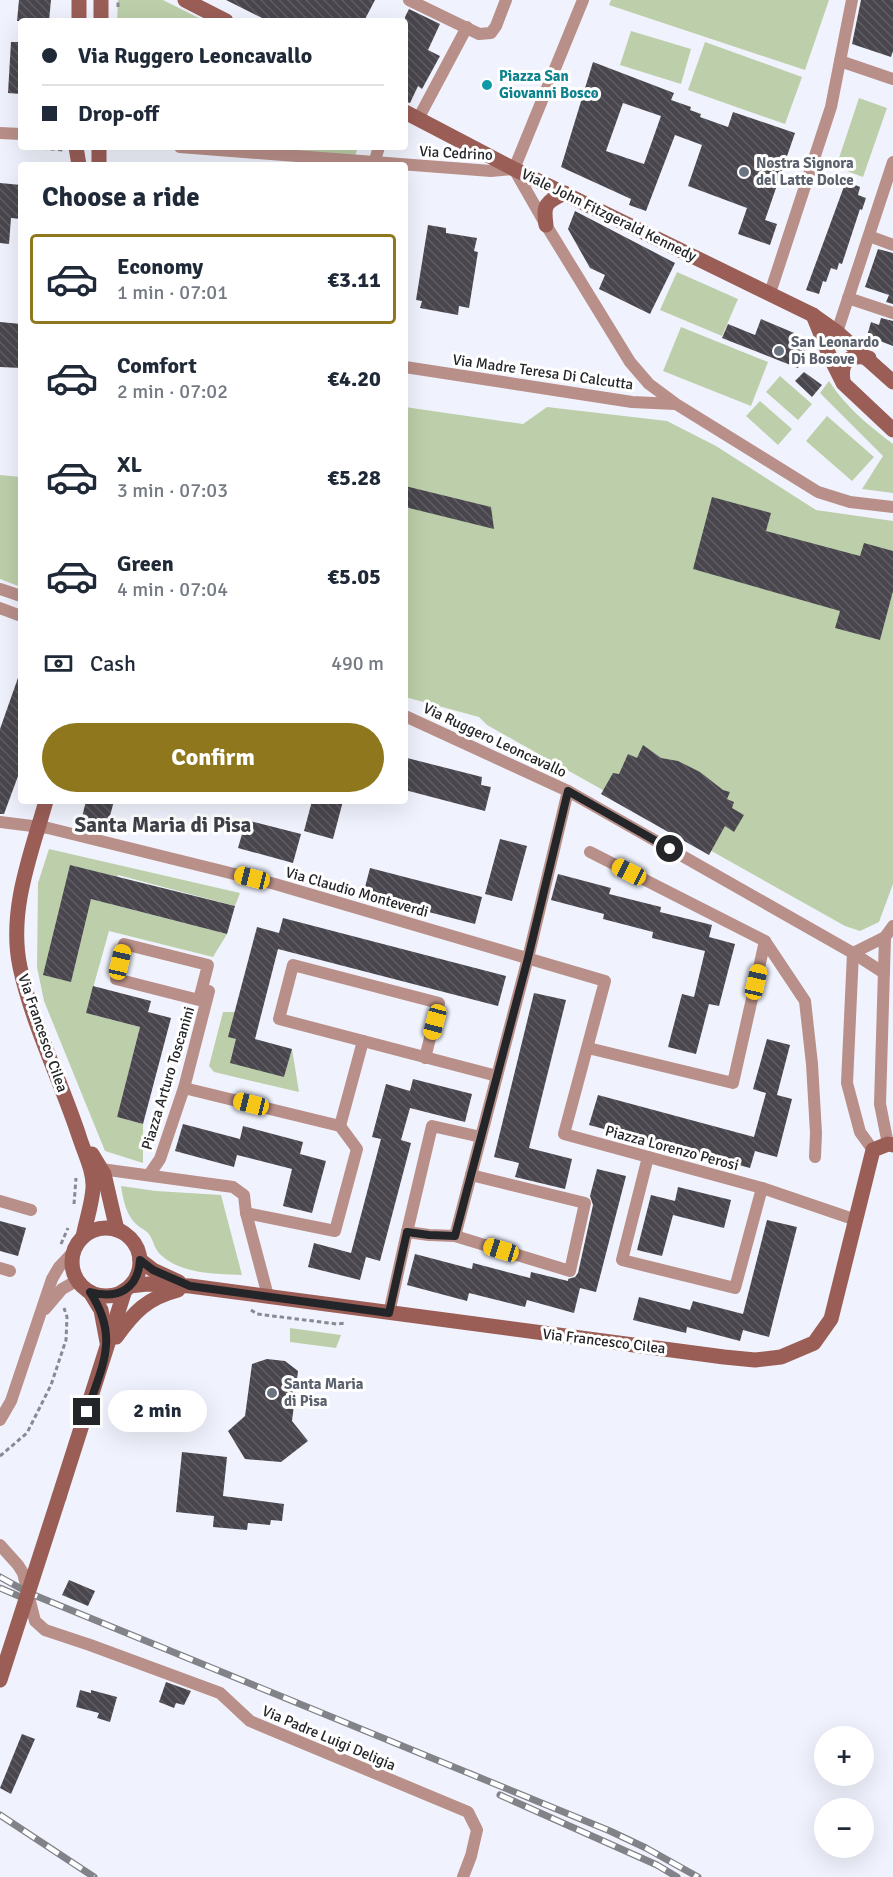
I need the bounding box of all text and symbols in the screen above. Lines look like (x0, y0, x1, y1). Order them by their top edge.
text: Via Ruggero Leoncavallo (78, 42, 312, 69)
place label: Piazza San Giovanni Bosco (499, 67, 599, 102)
marker: Piazza San Giovanni Bosco (480, 78, 494, 92)
text: Drop-off (78, 100, 159, 127)
street label: Via Cedrino (419, 142, 494, 164)
place label: Nostra Signora del Latte Dolce (756, 154, 854, 189)
street label: Viale John Fitzgerald Kennedy (519, 165, 699, 265)
marker: Nostra Signora del Latte Dolce (737, 165, 751, 179)
text: Choose a ride (42, 181, 200, 214)
icon: car (45, 252, 99, 306)
text: Economy (117, 253, 203, 280)
text: €3.11 (327, 266, 381, 293)
text: 1 min · 07:01 (117, 280, 228, 305)
place label: San Leonardo Di Bosove (791, 333, 879, 368)
marker: San Leonardo Di Bosove (772, 344, 786, 358)
street label: Via Madre Teresa Di Calcutta (451, 350, 635, 394)
icon: car (45, 351, 99, 405)
text: Comfort (117, 352, 197, 379)
text: €4.20 (327, 365, 381, 392)
text: 2 min · 07:02 (117, 379, 228, 404)
icon: car (45, 450, 99, 504)
text: XL (117, 451, 142, 478)
text: €5.28 (327, 464, 381, 491)
text: 3 min · 07:03 (117, 478, 228, 503)
icon: car (45, 549, 99, 603)
text: Green (117, 550, 174, 577)
text: €5.05 (327, 563, 381, 590)
text: 4 min · 07:04 (117, 577, 228, 602)
icon: cash (42, 647, 75, 680)
text: Cash (90, 650, 136, 677)
text: 490 m (331, 651, 384, 676)
street label: Via Ruggero Leoncavallo (420, 699, 570, 781)
button: Confirm (42, 723, 384, 792)
district label: Santa Maria di Pisa (75, 812, 252, 838)
route start (656, 835, 683, 862)
car (609, 856, 649, 888)
street label: Via Claudio Monteverdi (283, 863, 431, 921)
car (232, 865, 272, 891)
car (107, 942, 133, 982)
car (743, 962, 769, 1002)
street label: Via Francesco Cilea (14, 971, 72, 1095)
car (422, 1002, 448, 1042)
street label: Piazza Arturo Toscanini (138, 1004, 198, 1152)
car (231, 1091, 271, 1117)
street label: Piazza Lorenzo Perosi (603, 1122, 741, 1174)
car (481, 1236, 521, 1264)
street label: Via Francesco Cilea (541, 1325, 667, 1357)
place label: Santa Maria di Pisa (284, 1375, 364, 1410)
marker: Santa Maria di Pisa (265, 1386, 279, 1400)
callout: 2 min (108, 1391, 207, 1433)
route end (73, 1398, 100, 1425)
text: 2 min (133, 1398, 182, 1423)
street label: Via Padre Luigi Deligia (259, 1702, 399, 1774)
map controls (814, 1726, 874, 1858)
button: + (814, 1726, 874, 1786)
button: − (814, 1798, 874, 1858)

